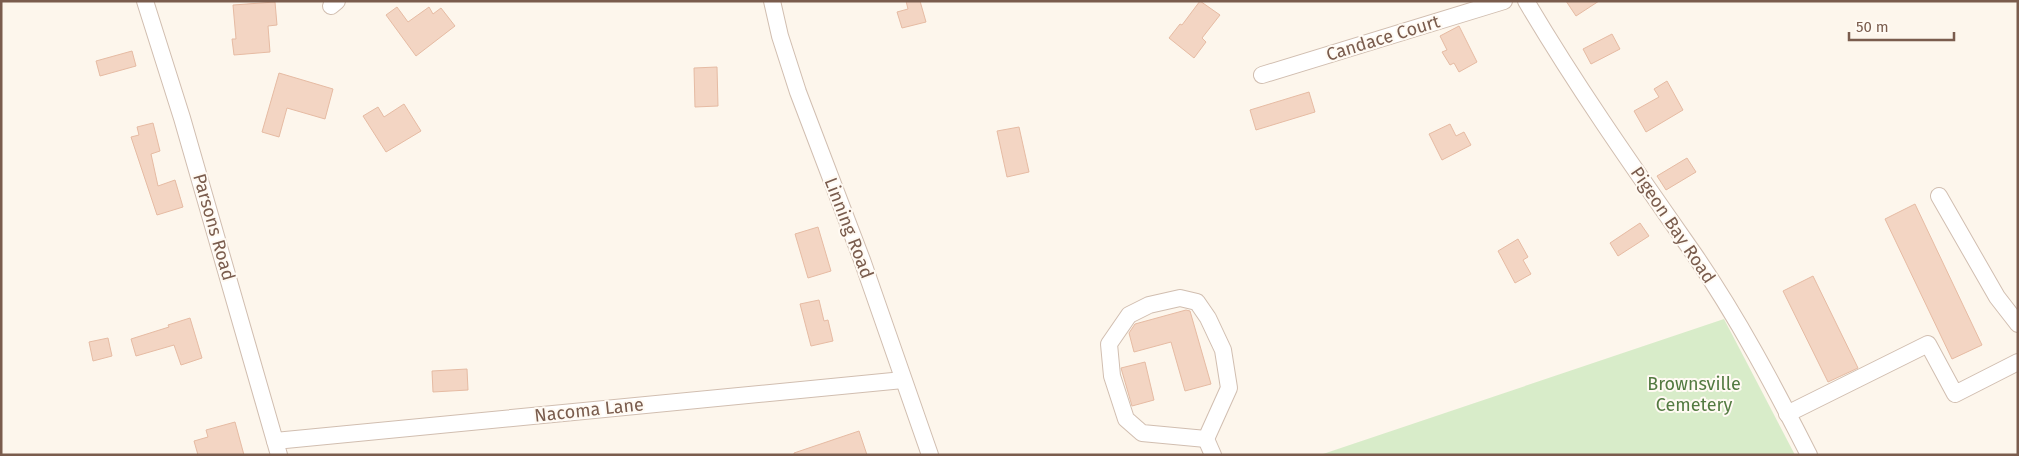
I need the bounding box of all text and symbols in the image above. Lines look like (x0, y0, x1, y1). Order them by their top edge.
street label: Candace Court (1323, 10, 1443, 66)
scale bar (1849, 10, 1954, 42)
text: 50 m (1856, 18, 1889, 36)
street label: Pigeon Bay Road (1626, 163, 1720, 287)
street label: Parsons Road (188, 171, 240, 283)
street label: Linning Road (820, 174, 878, 282)
park label: Brownsville Cemetery (1647, 373, 1741, 416)
street label: Nacoma Lane (533, 393, 645, 427)

